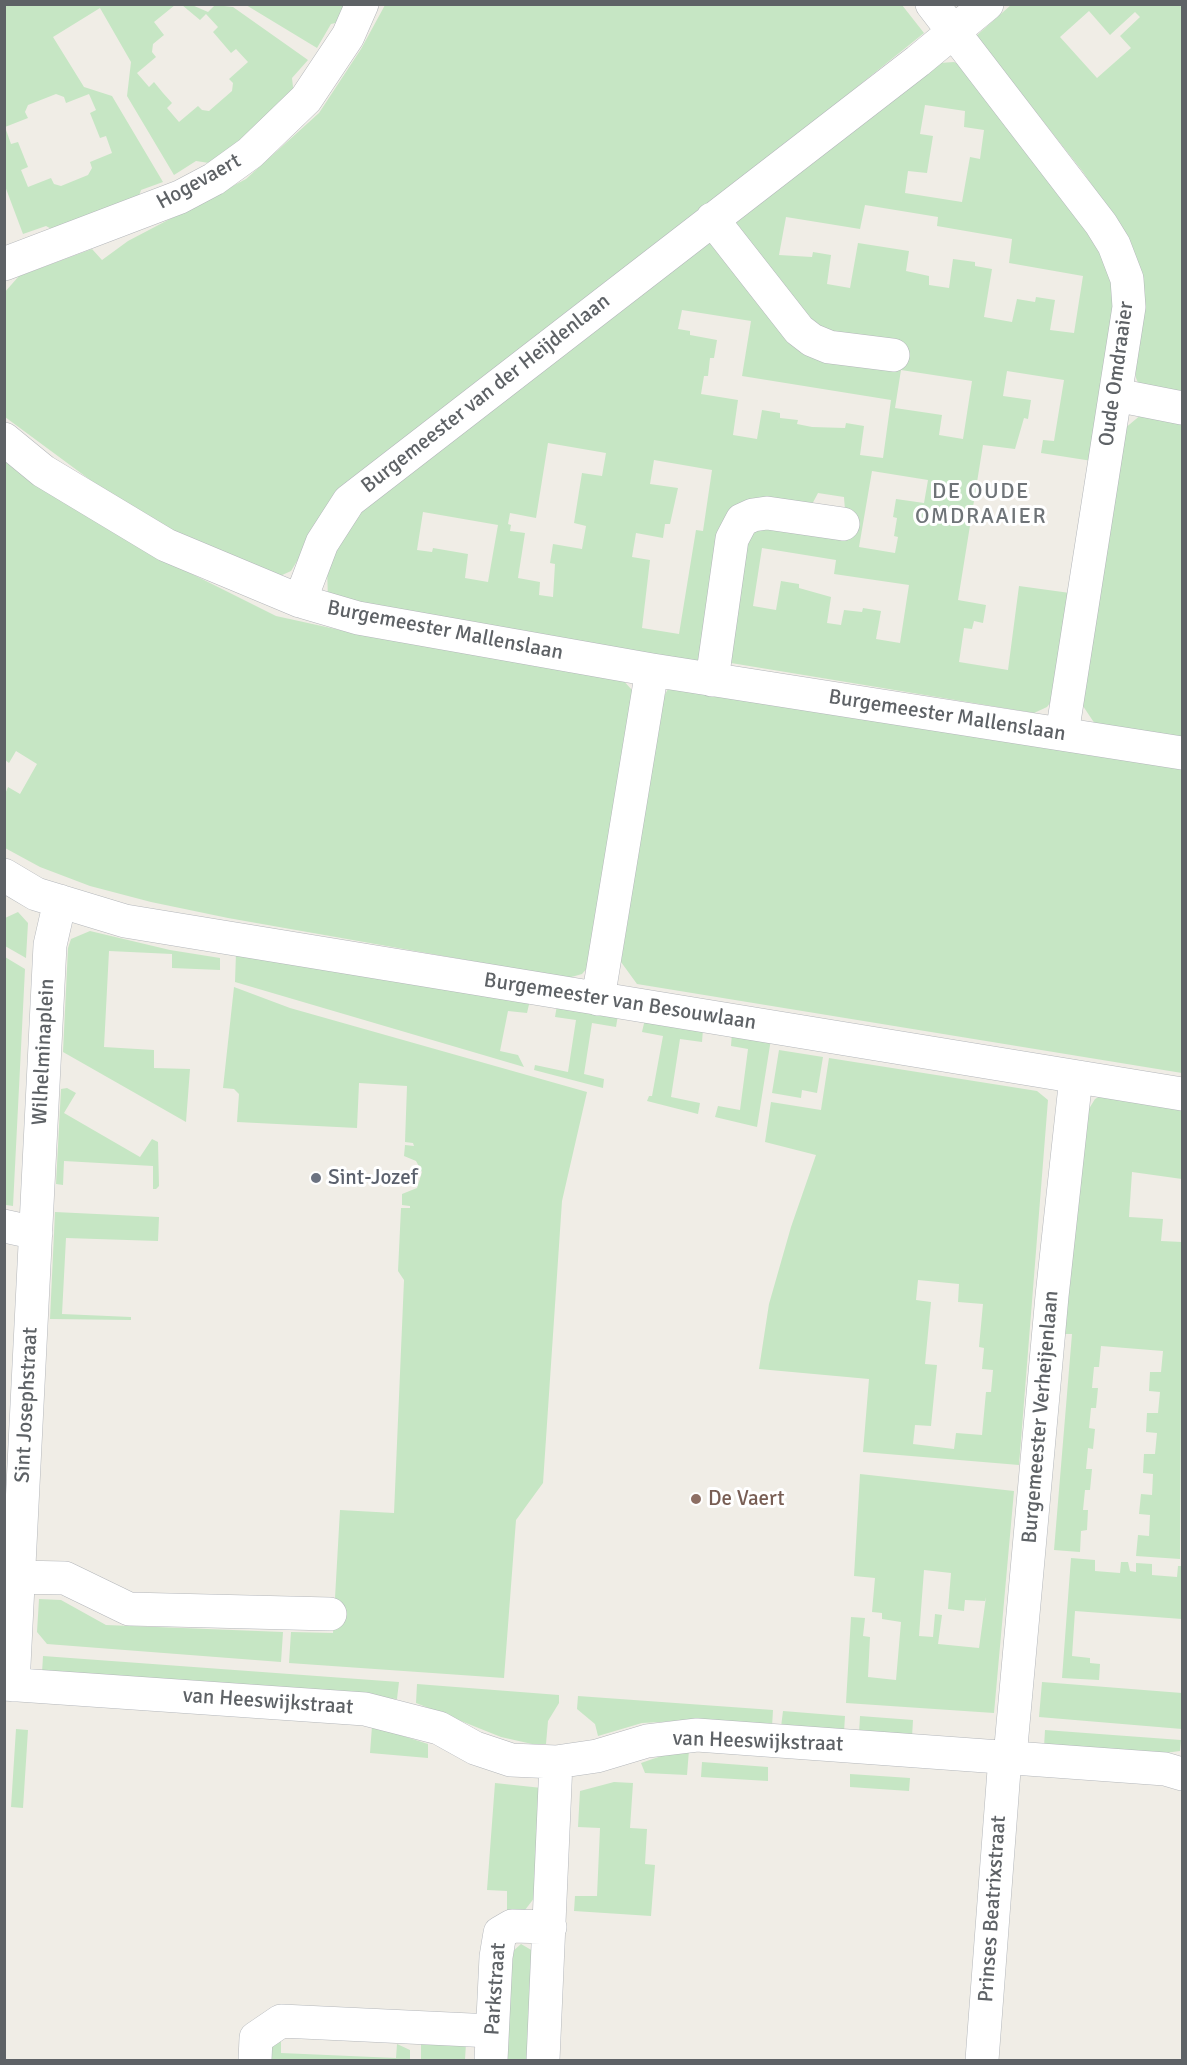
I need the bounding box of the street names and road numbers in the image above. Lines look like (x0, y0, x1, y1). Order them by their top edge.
street label: Hogevaert (152, 149, 246, 215)
street label: Burgemeester van der Heijdenlaan (357, 289, 615, 499)
street label: Oude Omdraaier (1094, 300, 1140, 448)
street label: Burgemeester Mallenslaan (325, 596, 565, 666)
street label: Burgemeester Mallenslaan (827, 685, 1067, 747)
street label: Burgemeester van Besouwlaan (482, 968, 758, 1036)
street label: Wilhelminaplein (28, 978, 60, 1126)
street label: Burgemeester Verheijenlaan (1017, 1289, 1065, 1545)
street label: Sint Josephstraat (10, 1326, 44, 1484)
street label: van Heeswijkstraat (182, 1683, 354, 1721)
street label: van Heeswijkstraat (672, 1726, 844, 1758)
street label: Prinses Beatrixstraat (974, 1815, 1012, 2003)
street label: Parkstraat (480, 1942, 512, 2036)

